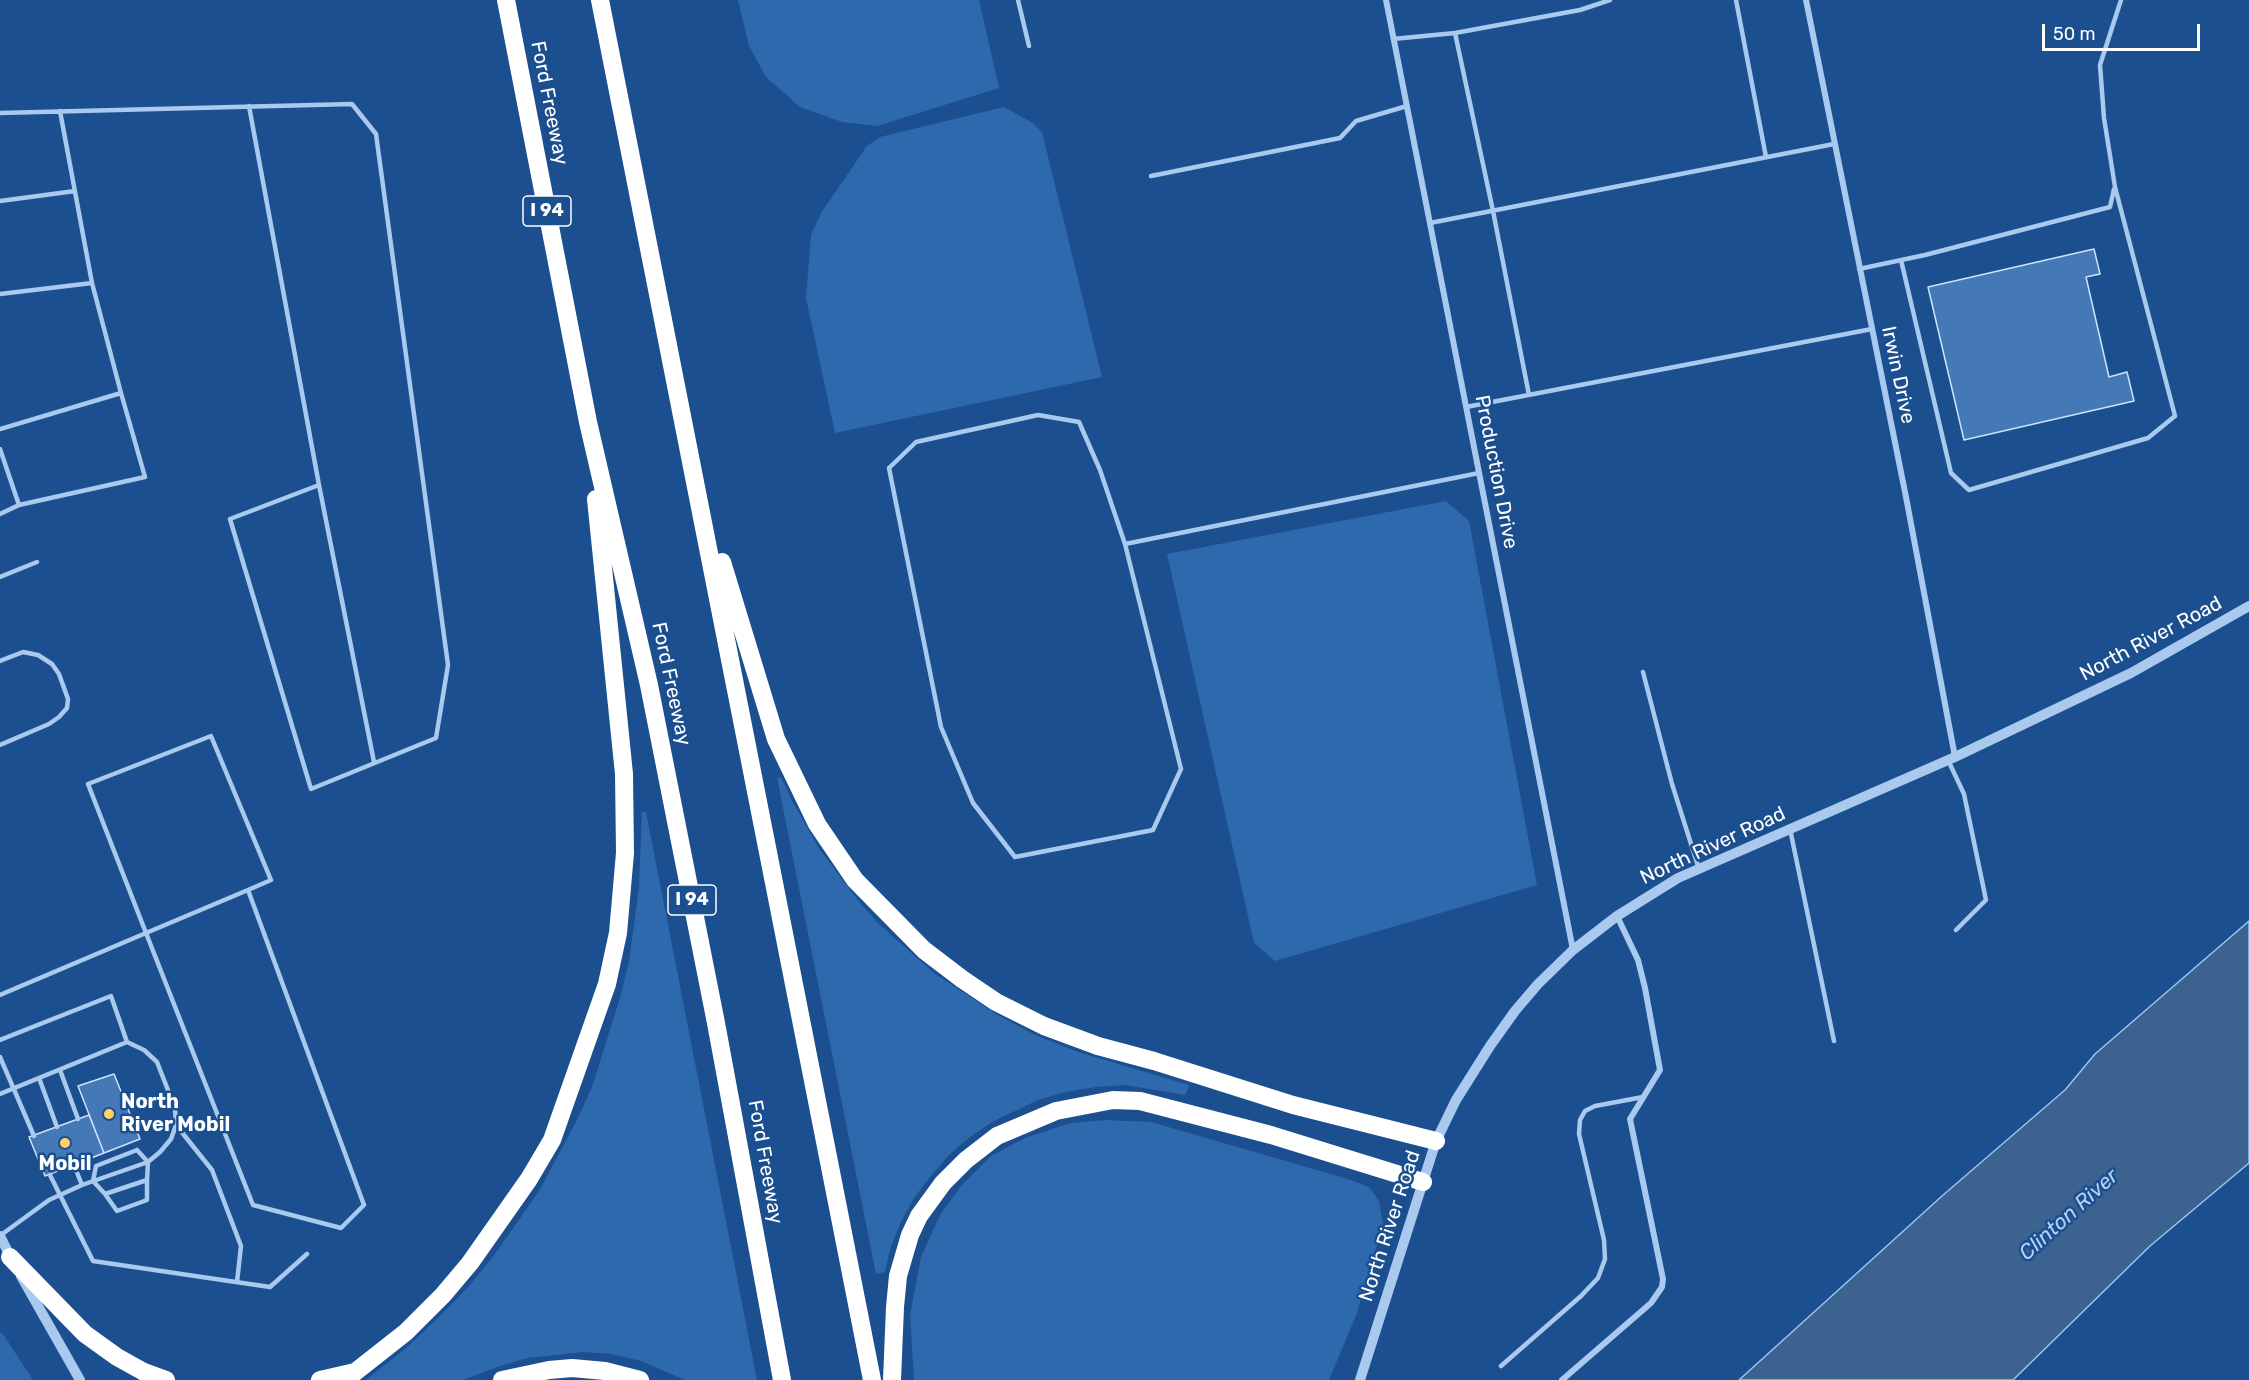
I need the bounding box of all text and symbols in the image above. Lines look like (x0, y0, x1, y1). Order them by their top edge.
scale bar (2045, 12, 2202, 50)
text: 50 m (2053, 23, 2096, 45)
street label: Ford Freeway (525, 39, 573, 167)
road number: I 94 (523, 196, 571, 226)
street label: Irwin Drive (1876, 324, 1920, 426)
street label: Production Drive (1469, 393, 1523, 551)
street label: North River Road (2076, 591, 2226, 687)
street label: Ford Freeway (646, 620, 696, 748)
street label: North River Road (1637, 802, 1789, 890)
road number: I 94 (668, 885, 716, 915)
place label: North River Mobil (121, 1090, 230, 1137)
street label: Ford Freeway (742, 1098, 788, 1226)
marker: North River Mobil (102, 1107, 116, 1121)
marker: Mobil (58, 1136, 72, 1150)
street label: North River Road (1354, 1147, 1426, 1305)
place label: Mobil (39, 1152, 91, 1176)
water label: Clinton River (2014, 1164, 2124, 1266)

